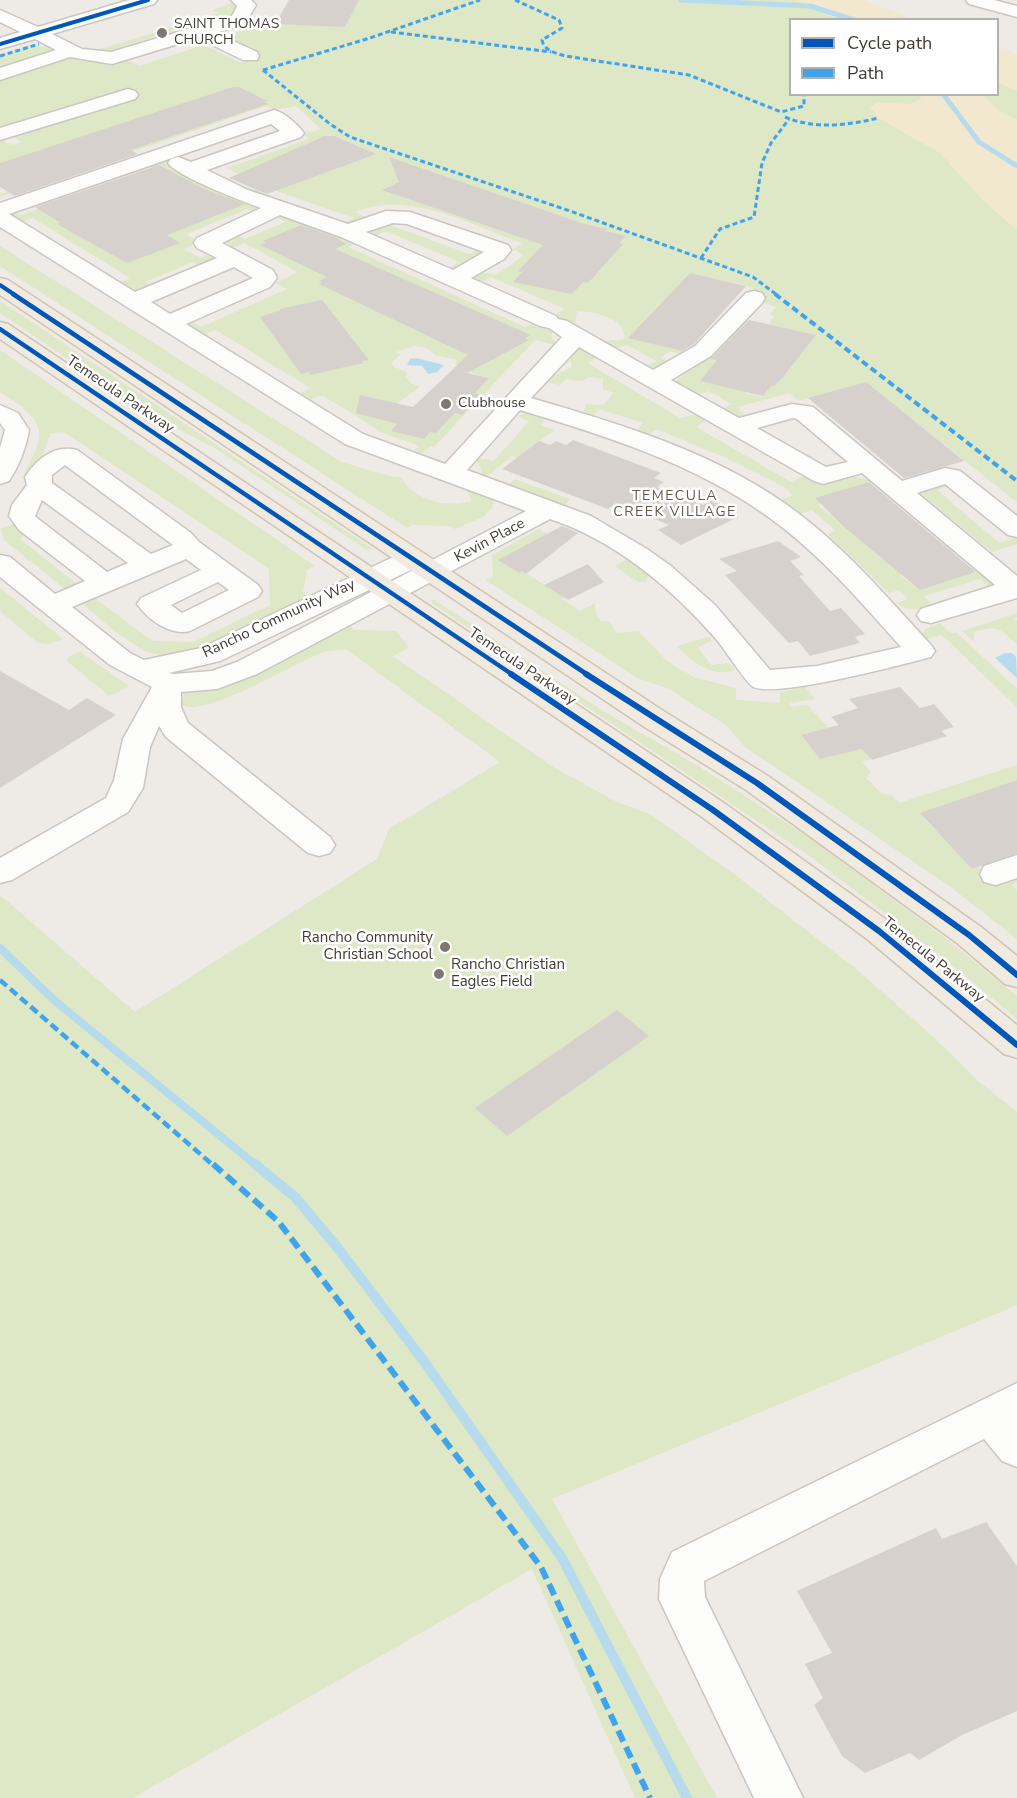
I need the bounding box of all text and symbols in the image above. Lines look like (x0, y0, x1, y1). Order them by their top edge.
place label: SAINT THOMAS CHURCH (174, 17, 279, 50)
legend (789, 18, 999, 96)
marker: SAINT THOMAS CHURCH (155, 26, 169, 40)
text: Cycle path (847, 31, 932, 55)
text: Path (847, 61, 884, 85)
street label: Temecula Parkway (63, 352, 177, 438)
place label: Clubhouse (458, 396, 525, 412)
marker: Clubhouse (439, 397, 453, 411)
district label: TEMECULA CREEK VILLAGE (613, 489, 737, 522)
street label: Kevin Place (452, 515, 528, 567)
street label: Rancho Community Way (200, 576, 358, 662)
street label: Temecula Parkway (465, 624, 579, 710)
street label: Temecula Parkway (878, 913, 988, 1007)
place label: Rancho Community Christian School (302, 929, 433, 964)
marker: Rancho Community Christian School (438, 940, 452, 954)
place label: Rancho Christian Eagles Field (451, 956, 565, 991)
marker: Rancho Christian Eagles Field (432, 967, 446, 981)

